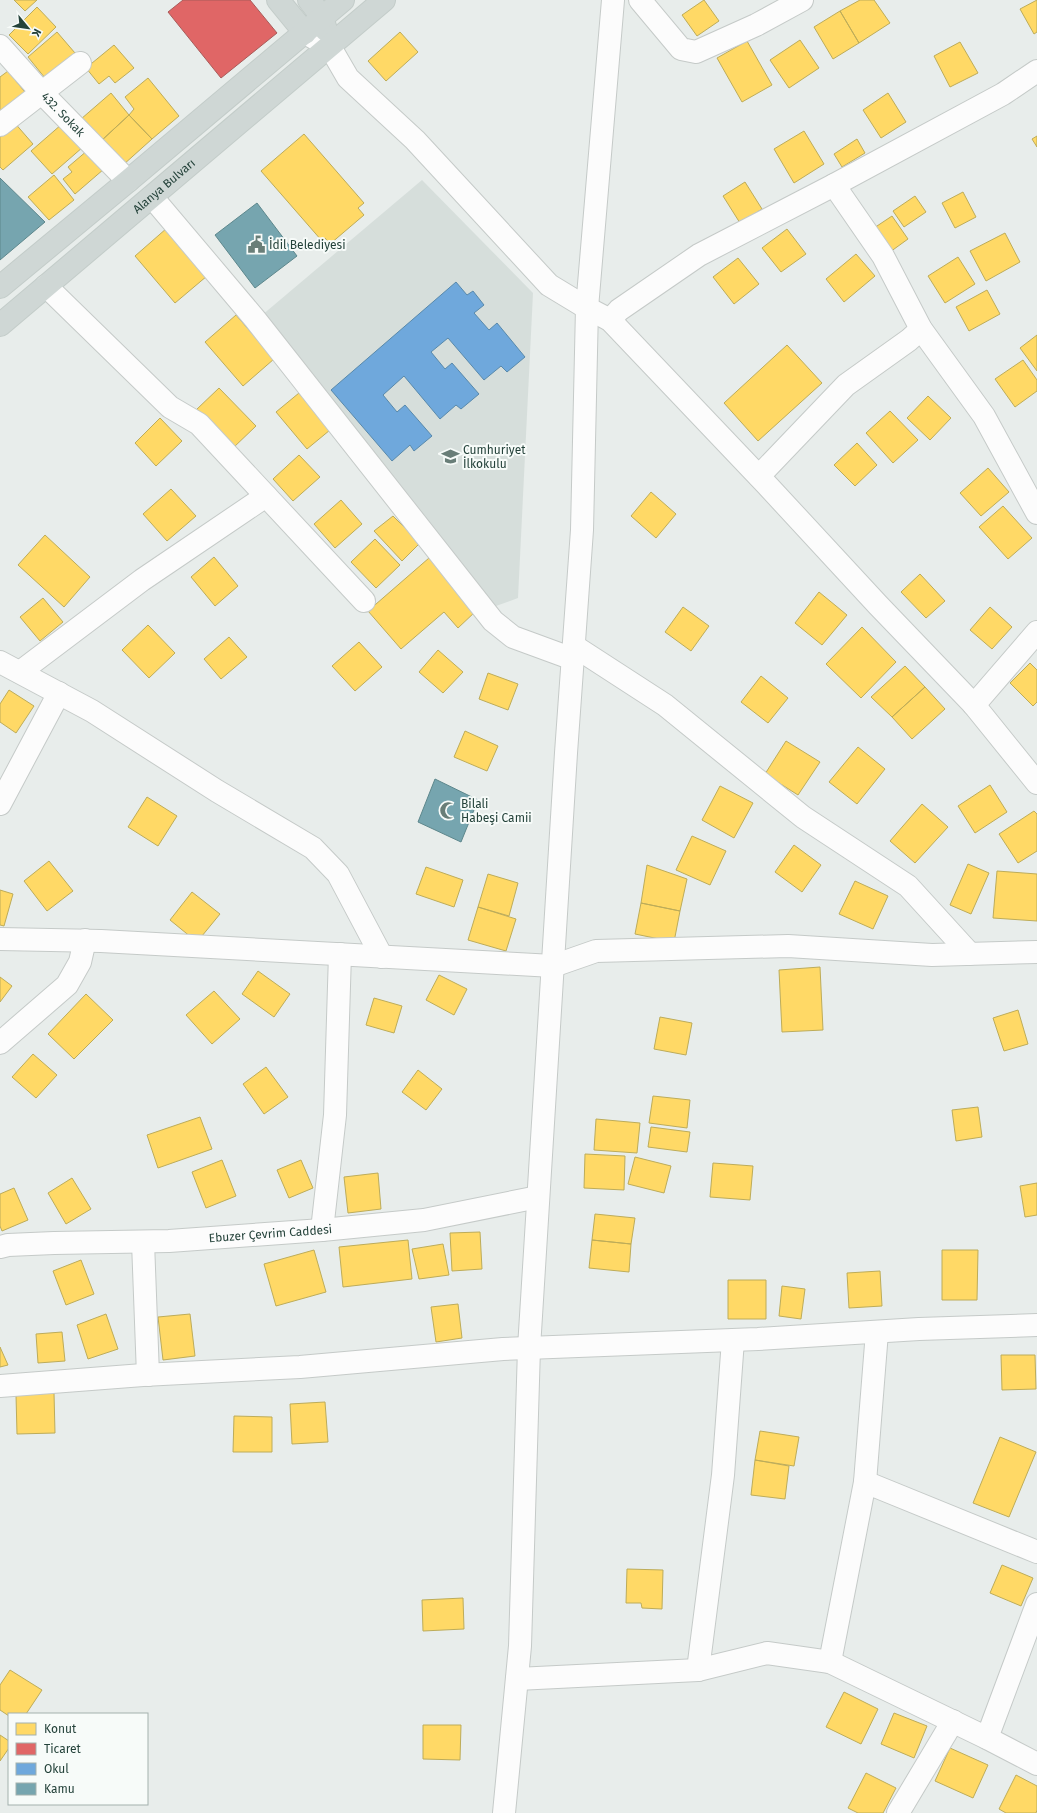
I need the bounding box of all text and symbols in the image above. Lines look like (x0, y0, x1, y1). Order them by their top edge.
north arrow (8, 8, 48, 48)
text: K (28, 26, 44, 40)
street label: 432. Sokak (38, 89, 88, 140)
street label: Alanya Bulvarı (130, 156, 198, 216)
public building icon: İdil Belediyesi (246, 235, 266, 255)
place label: İdil Belediyesi (269, 237, 346, 252)
place label: Cumhuriyet İlkokulu (463, 443, 526, 471)
school or university icon: Cumhuriyet İlkokulu (440, 447, 460, 467)
place label: Bilali Habeşi Camii (461, 797, 532, 825)
mosque icon: Bilali Habeşi Camii (438, 801, 458, 821)
street label: Ebuzer Çevrim Caddesi (208, 1222, 333, 1245)
legend (8, 1713, 148, 1805)
text: Konut (44, 1722, 77, 1736)
text: Ticaret (44, 1742, 82, 1756)
text: Okul (44, 1762, 69, 1776)
text: Kamu (44, 1782, 75, 1796)

